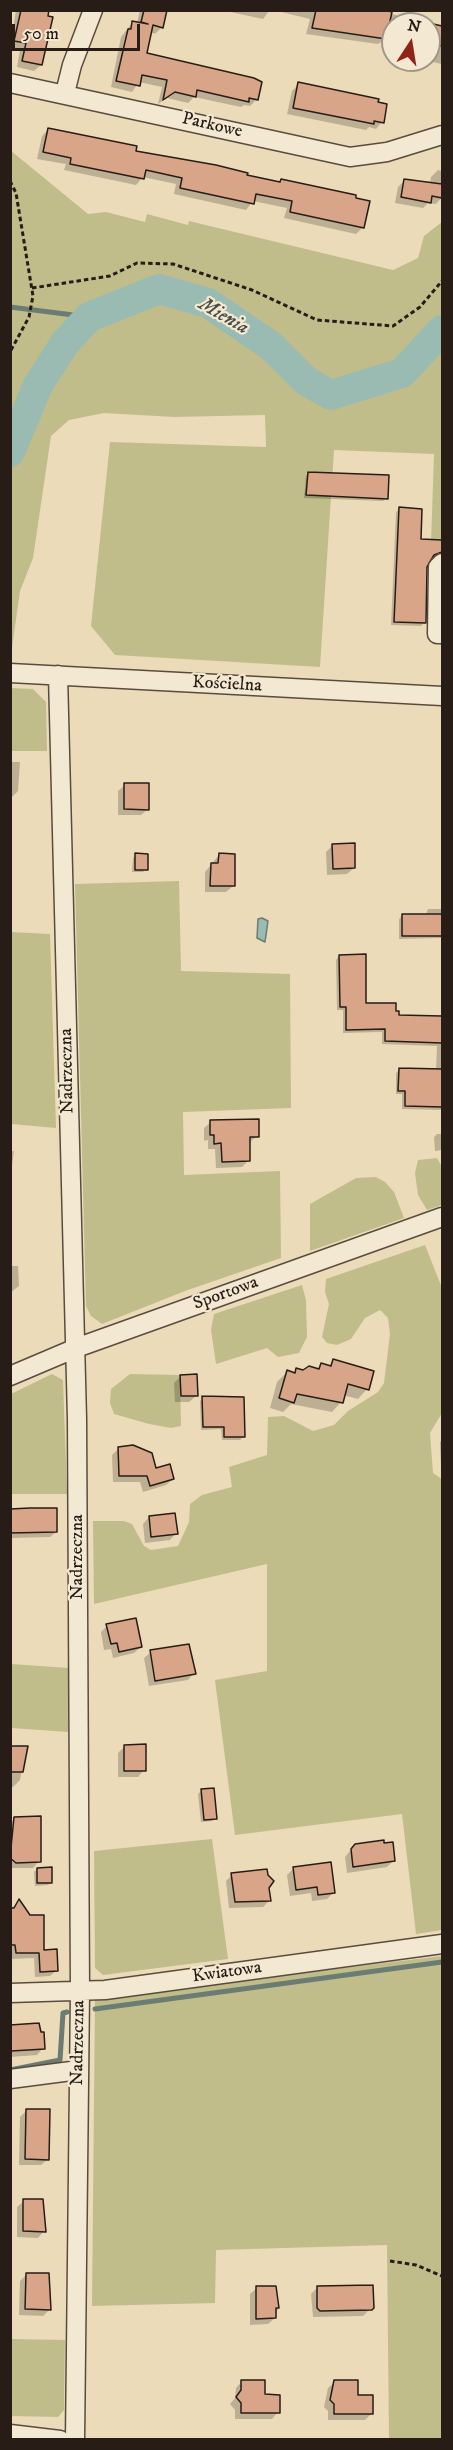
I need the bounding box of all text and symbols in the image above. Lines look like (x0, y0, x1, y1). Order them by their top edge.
scale bar (15, 12, 142, 50)
north arrow (381, 12, 441, 72)
text: N (406, 15, 423, 37)
text: 50 m (23, 23, 59, 45)
street label: Parkowe (180, 109, 244, 143)
water label: Mienia (194, 293, 252, 341)
street label: Kościelna (192, 672, 262, 698)
street label: Nadrzeczna (56, 1028, 80, 1114)
street label: Sportowa (191, 1272, 261, 1316)
street label: Nadrzeczna (67, 1514, 89, 1600)
street label: Kwiatowa (191, 1957, 263, 1989)
street label: Nadrzeczna (67, 2000, 91, 2086)

